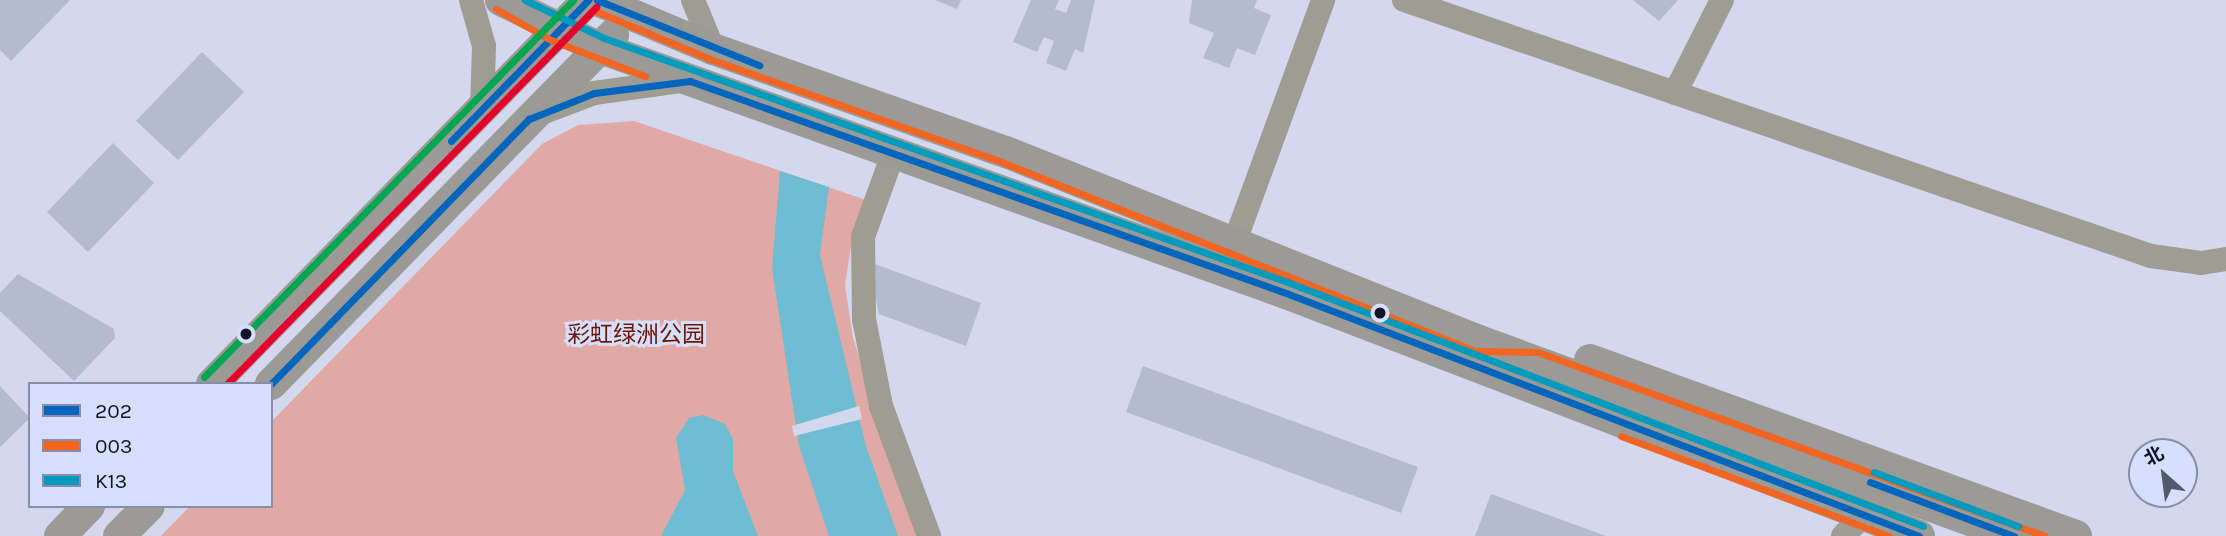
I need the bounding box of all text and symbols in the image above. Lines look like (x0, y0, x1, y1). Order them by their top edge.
unlabelled marker (1373, 306, 1387, 320)
park label: 彩虹绿洲公园 (567, 321, 705, 349)
unlabelled marker (239, 327, 253, 341)
legend (28, 382, 273, 508)
text: 202 (95, 399, 132, 423)
text: 003 (95, 434, 132, 458)
north arrow (2128, 438, 2198, 508)
text: 北 (2141, 442, 2168, 470)
text: K13 (95, 469, 127, 493)

